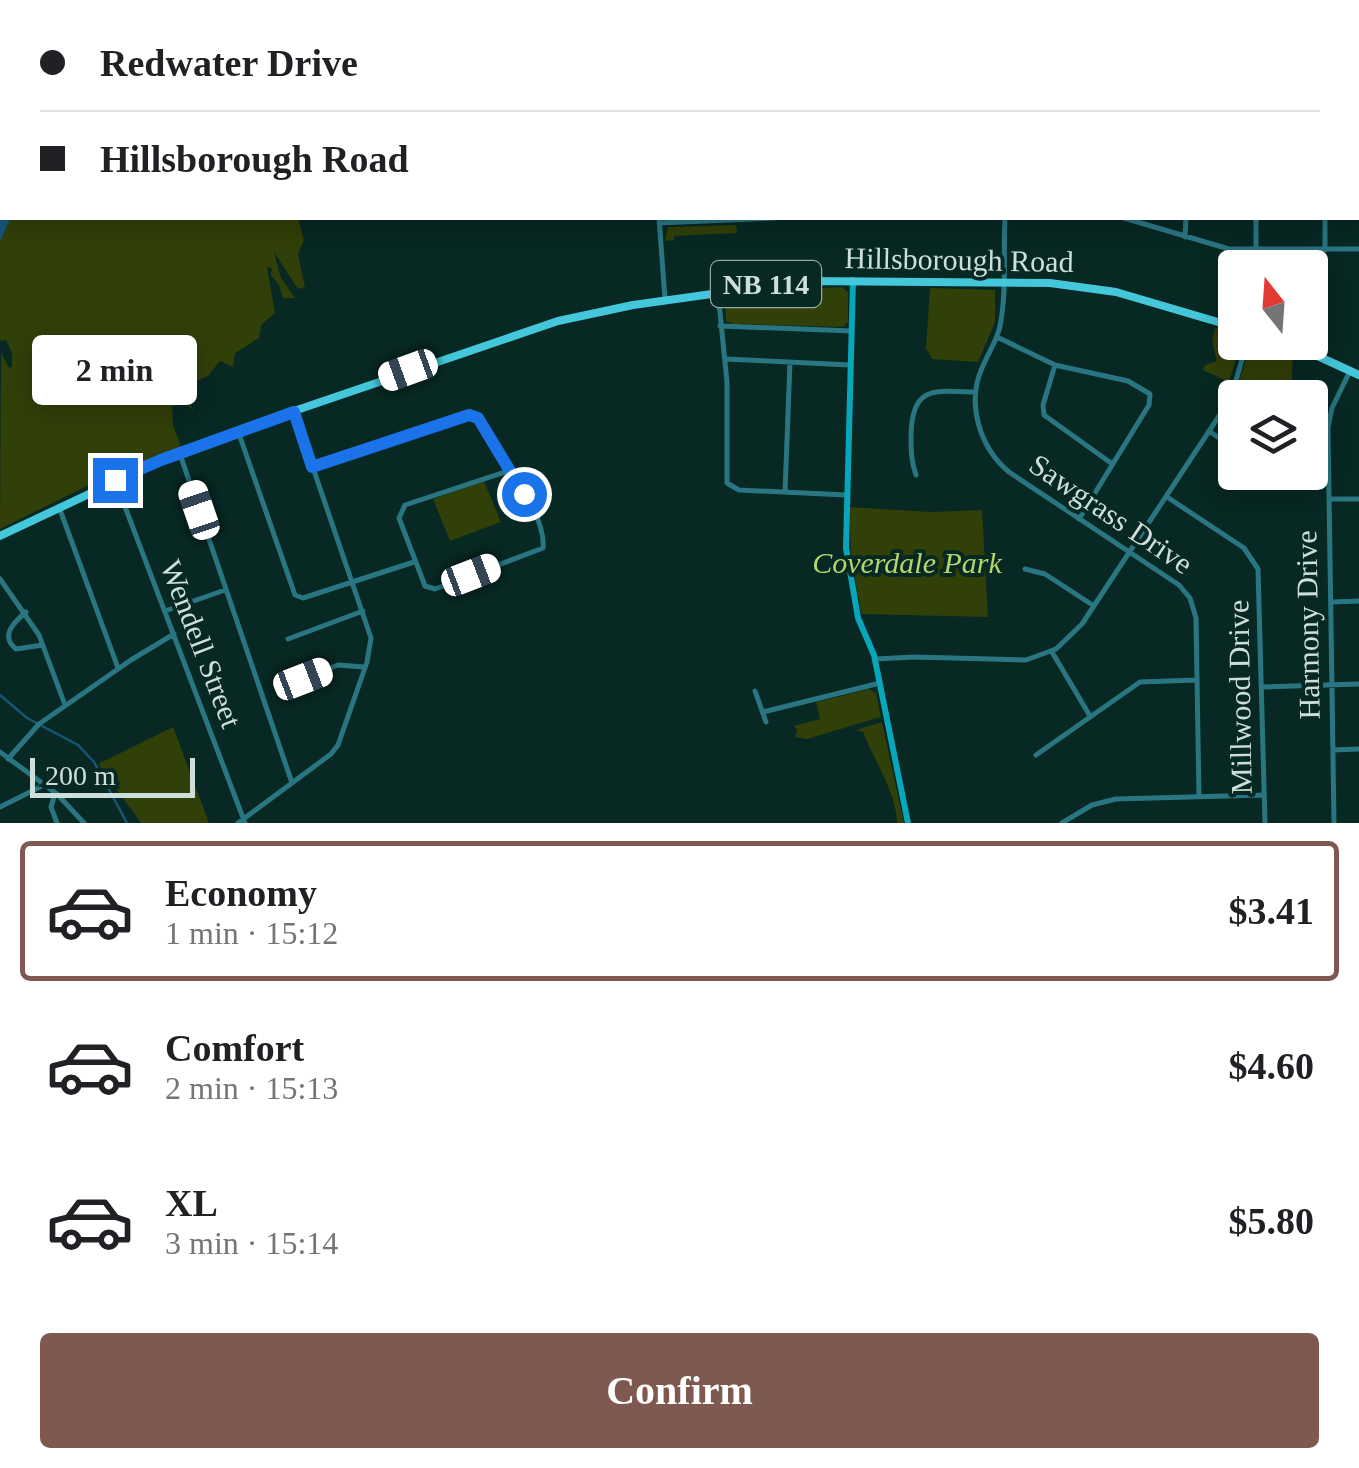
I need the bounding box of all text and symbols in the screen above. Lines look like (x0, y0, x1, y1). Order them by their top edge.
text: Redwater Drive (100, 42, 358, 84)
text: Hillsborough Road (100, 138, 409, 180)
street label: Hillsborough Road (844, 241, 1074, 278)
north arrow (1218, 250, 1328, 360)
map controls (1218, 250, 1328, 490)
road number: NB 114 (711, 261, 821, 307)
callout: 2 min (32, 335, 198, 405)
car (375, 346, 441, 394)
text: 2 min (76, 352, 153, 388)
button: layers (1218, 380, 1328, 490)
street label: Sawgrass Drive (1024, 447, 1199, 580)
route end (93, 458, 138, 503)
route start (502, 472, 547, 517)
car (175, 477, 223, 543)
street label: Harmony Drive (1289, 530, 1326, 720)
park label: Coverdale Park (812, 546, 1003, 579)
car (438, 550, 504, 600)
street label: Wendell Street (154, 555, 249, 733)
street label: Millwood Drive (1221, 600, 1258, 794)
car (270, 654, 336, 704)
scale bar (30, 753, 195, 798)
text: 200 m (45, 760, 116, 791)
icon: car (45, 866, 135, 956)
text: Economy (165, 872, 317, 914)
text: $3.41 (1229, 890, 1314, 932)
text: 1 min · 15:12 (165, 915, 338, 951)
icon: car (45, 1021, 135, 1111)
text: Comfort (165, 1027, 304, 1069)
text: $4.60 (1229, 1045, 1314, 1087)
text: 2 min · 15:13 (165, 1070, 338, 1106)
icon: car (45, 1176, 135, 1266)
text: XL (165, 1182, 218, 1224)
text: $5.80 (1229, 1200, 1314, 1242)
text: 3 min · 15:14 (165, 1225, 338, 1261)
button: Confirm (40, 1333, 1319, 1448)

